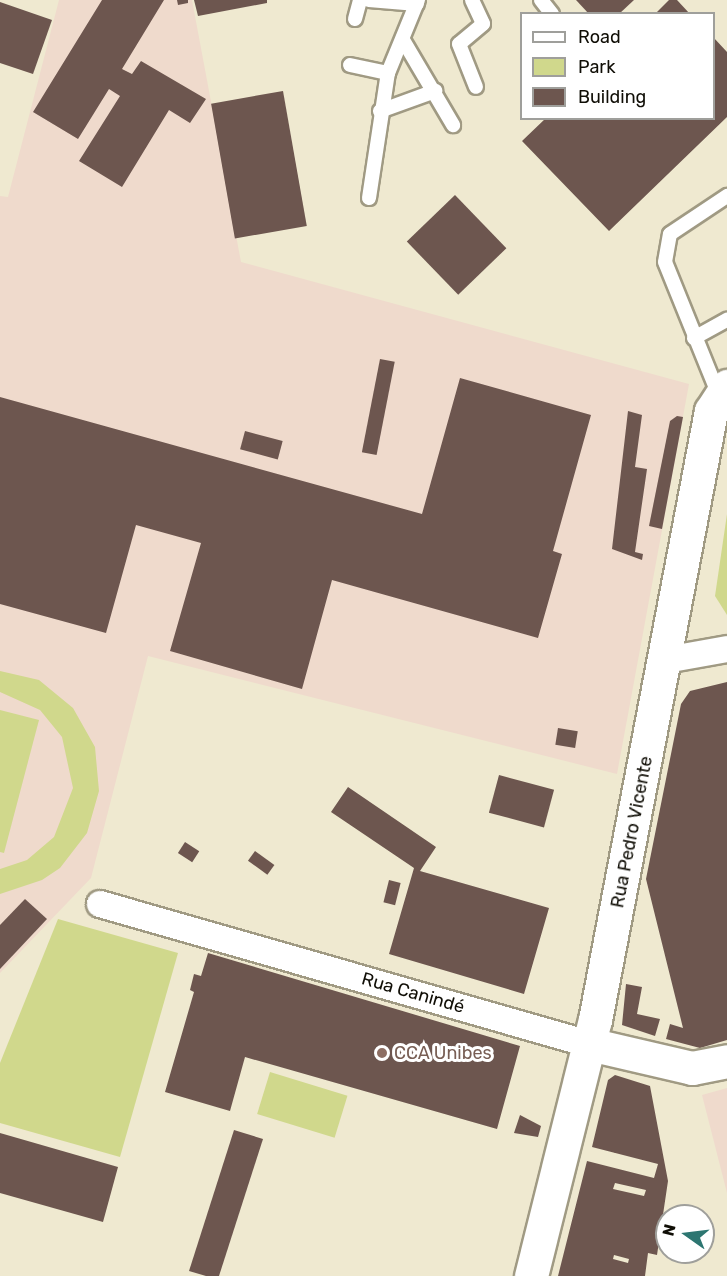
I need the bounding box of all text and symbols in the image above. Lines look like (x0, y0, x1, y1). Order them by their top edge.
legend (520, 12, 715, 120)
text: Road (578, 26, 621, 48)
text: Park (578, 56, 615, 78)
text: Building (578, 86, 646, 108)
street label: Rua Pedro Vicente (607, 754, 657, 910)
street label: Rua Canindé (359, 968, 467, 1018)
place label: CCA Unibes (394, 1042, 492, 1064)
marker: CCA Unibes (375, 1046, 389, 1060)
north arrow (655, 1204, 715, 1264)
text: N (658, 1222, 680, 1238)

